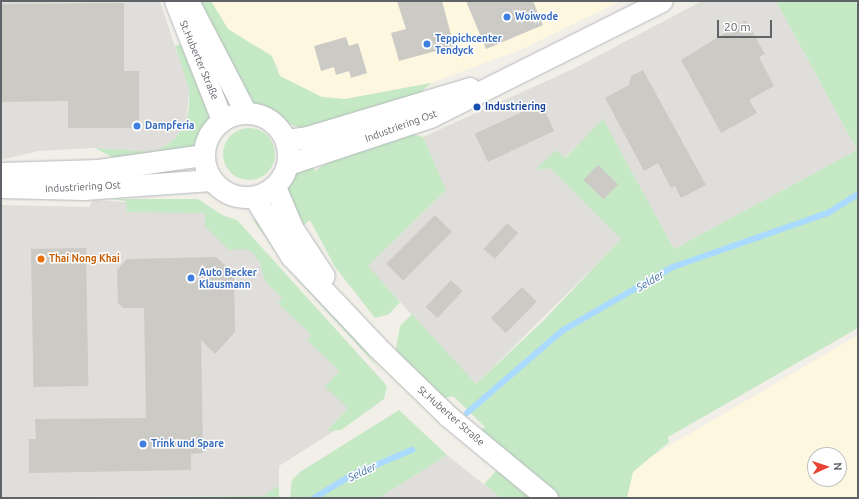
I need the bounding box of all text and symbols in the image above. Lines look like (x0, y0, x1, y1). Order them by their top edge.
place label: Woiwode (515, 11, 558, 23)
marker: Woiwode (502, 12, 512, 22)
scale bar (719, 12, 774, 38)
street label: St.Huberter Straße (177, 19, 221, 101)
text: 20 m (724, 20, 751, 33)
place label: Teppichcenter Tendyck (435, 32, 502, 56)
marker: Teppichcenter Tendyck (422, 39, 432, 49)
place label: Industriering (485, 101, 546, 113)
marker: Industriering (472, 102, 482, 112)
street label: Industriering Ost (363, 107, 439, 145)
place label: Dampferia (145, 120, 194, 132)
marker: Dampferia (132, 121, 142, 131)
street label: Industriering Ost (45, 179, 121, 195)
place label: Thai Nong Khai (49, 253, 120, 265)
marker: Thai Nong Khai (36, 254, 46, 264)
place label: Auto Becker Klausmann (199, 266, 257, 290)
water label: Selder (634, 268, 666, 294)
marker: Auto Becker Klausmann (186, 273, 196, 283)
street label: St.Huberter Straße (415, 384, 487, 448)
place label: Trink und Spare (151, 438, 224, 450)
marker: Trink und Spare (138, 439, 148, 449)
north arrow (807, 447, 847, 487)
water label: Selder (346, 460, 378, 484)
text: N (832, 462, 844, 471)

